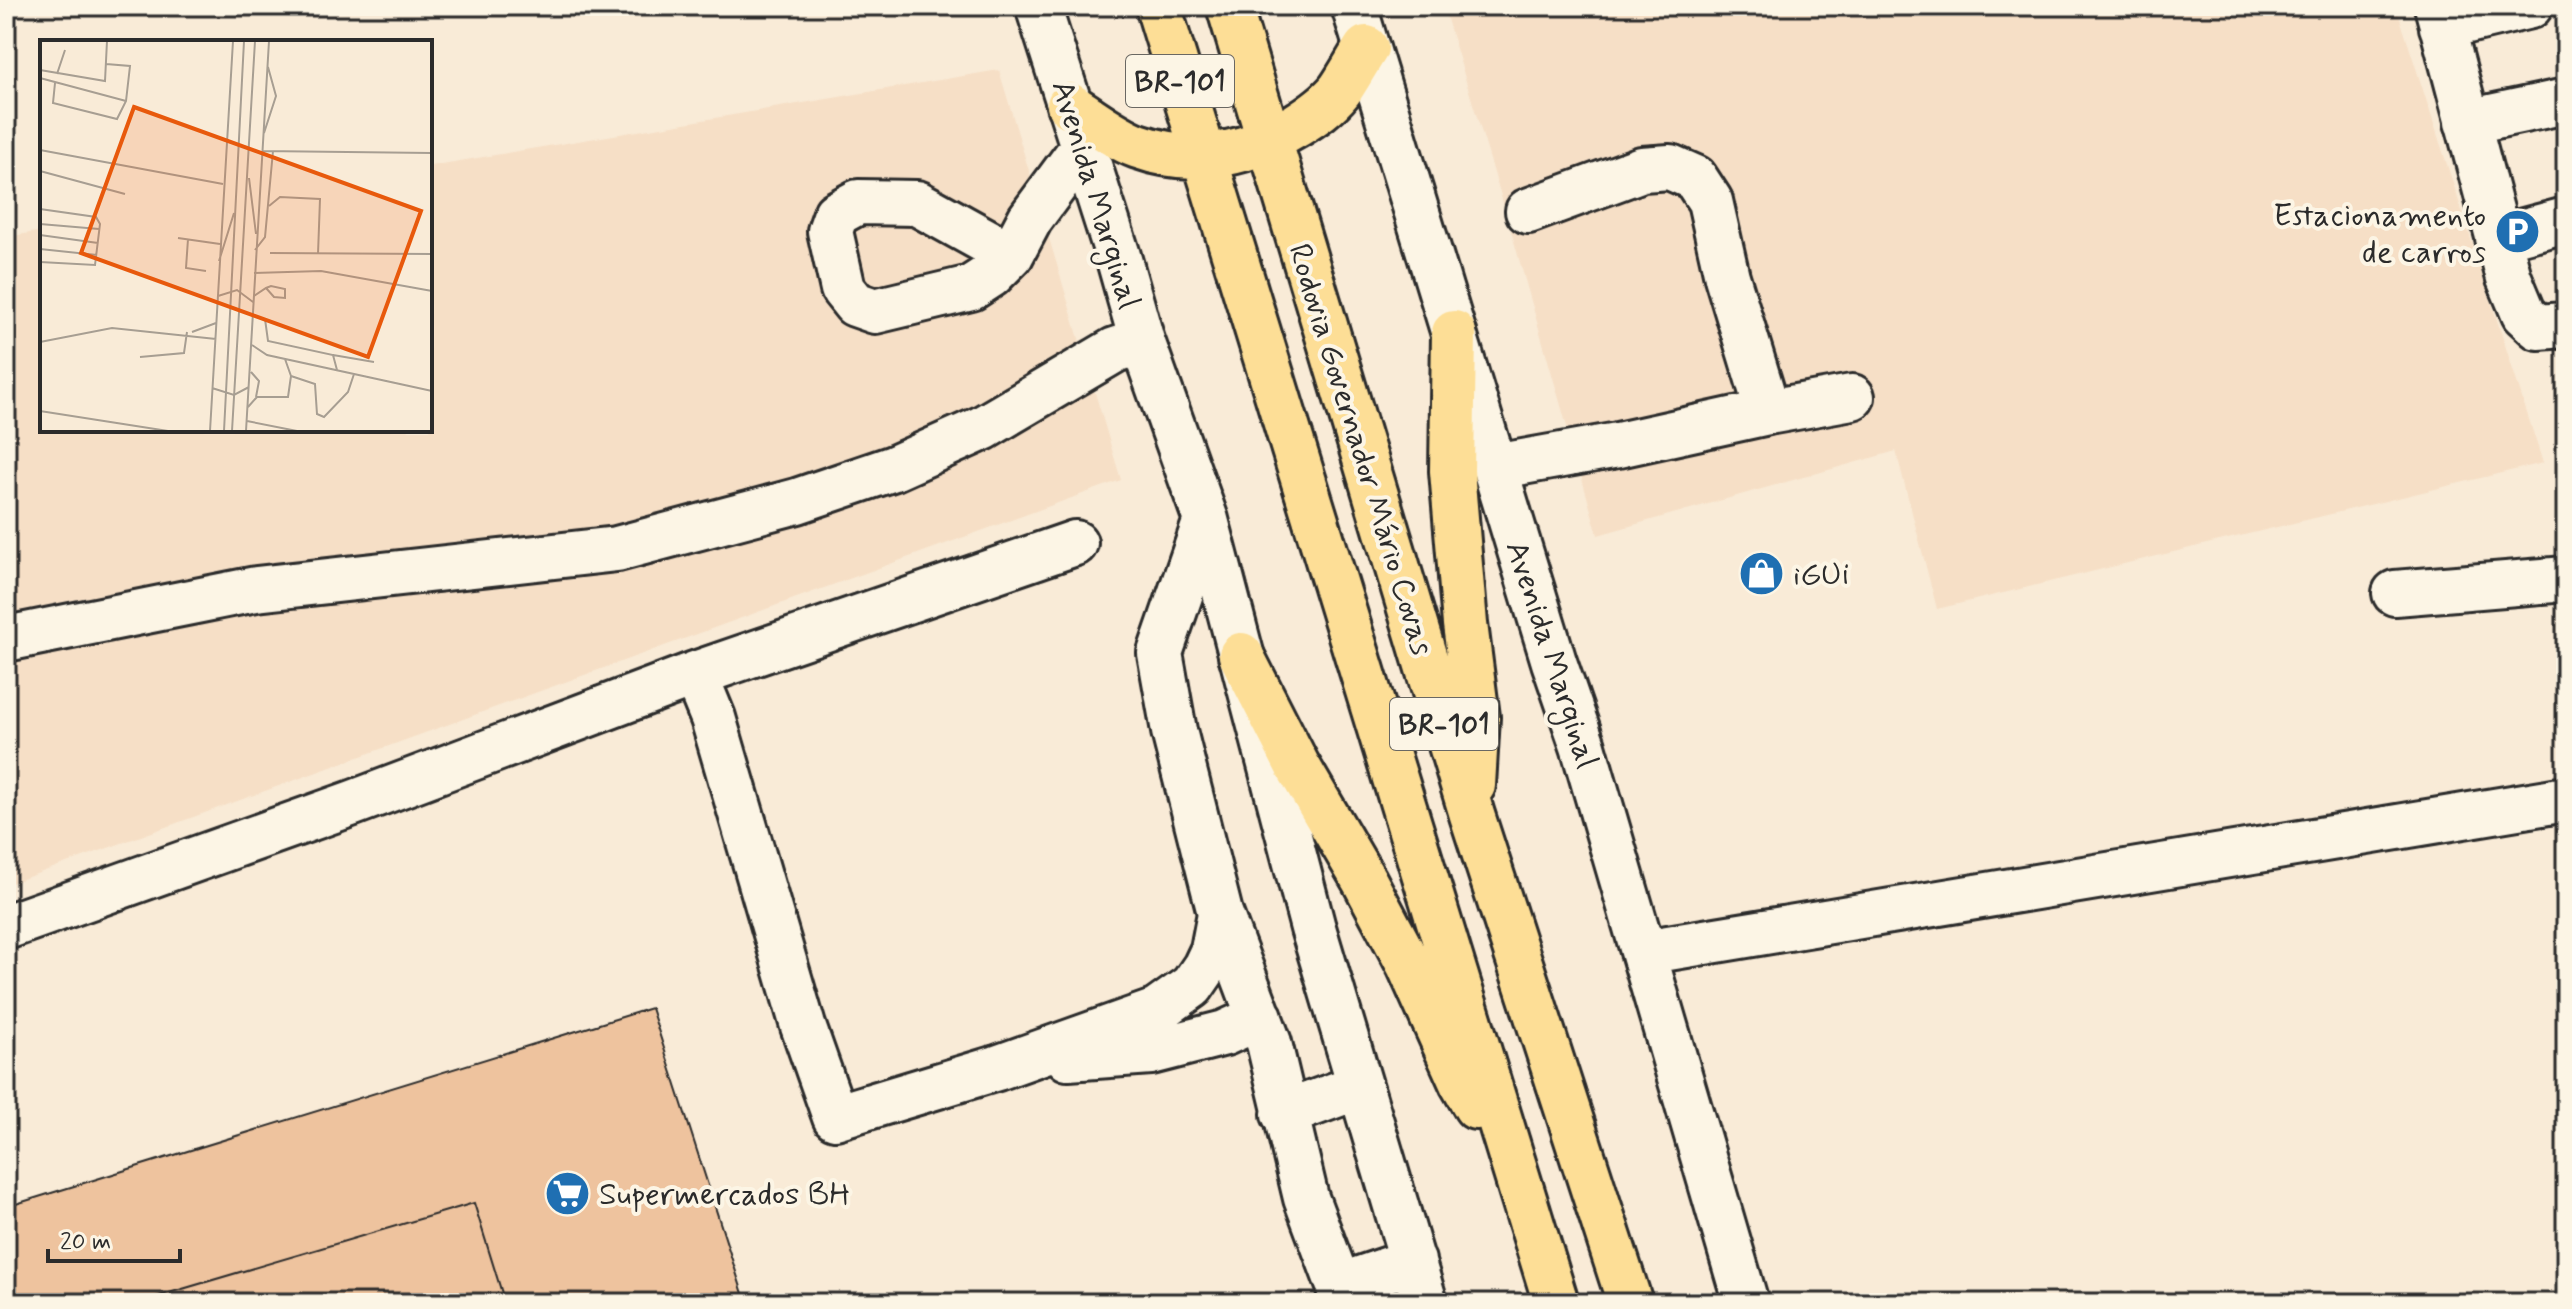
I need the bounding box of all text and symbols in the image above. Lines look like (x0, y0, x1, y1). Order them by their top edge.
inset map (40, 40, 432, 432)
road number: BR-101 (1126, 55, 1234, 107)
street label: Avenida Marginal (1039, 75, 1150, 314)
place label: Estacionamento de carros (2273, 195, 2486, 274)
parking icon: Estacionamento de carros (2493, 208, 2541, 256)
street label: Rodovia Governador Mário Covas (1277, 239, 1443, 661)
street label: Avenida Marginal (1493, 536, 1608, 774)
shop icon: iGUi (1738, 549, 1786, 597)
place label: iGUi (1793, 554, 1849, 596)
road number: BR-101 (1390, 698, 1498, 750)
supermarket icon: Supermercados BH (544, 1169, 592, 1217)
place label: Supermercados BH (599, 1174, 850, 1216)
scale bar (48, 1213, 180, 1263)
text: 20 m (60, 1227, 111, 1258)

